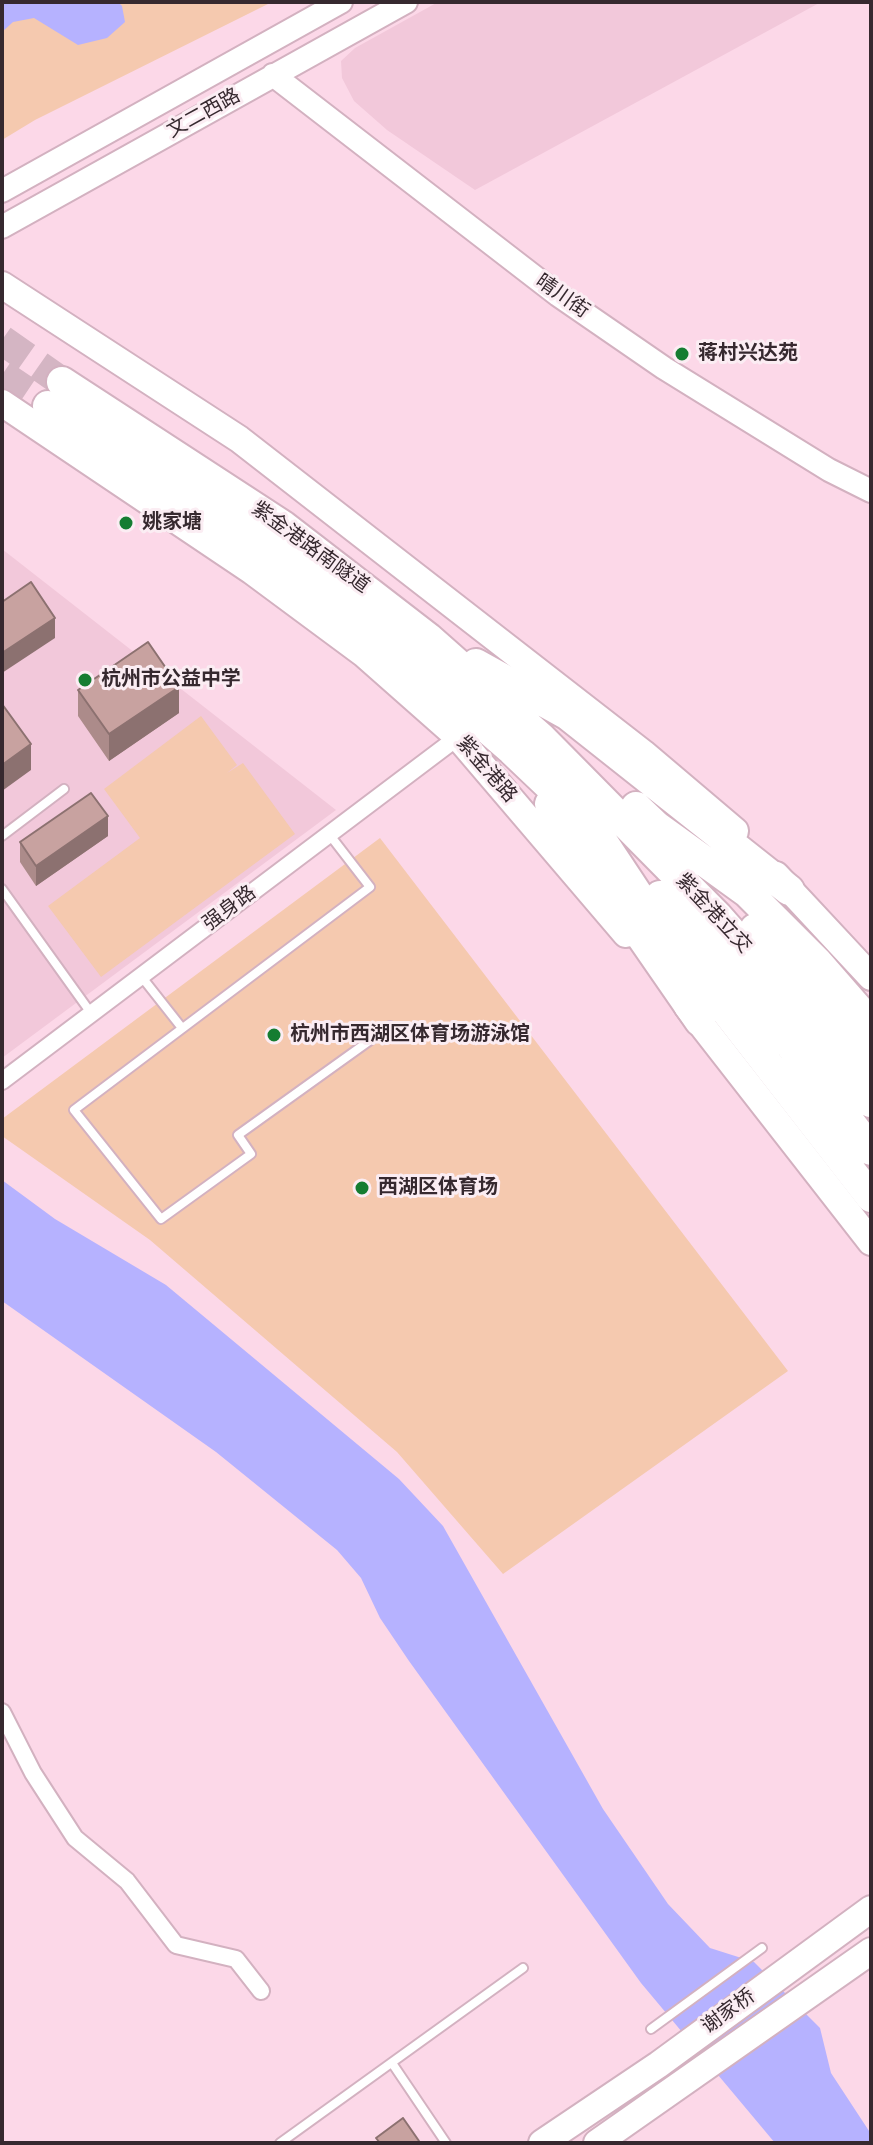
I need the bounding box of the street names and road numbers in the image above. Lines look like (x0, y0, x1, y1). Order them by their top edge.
street label: 文二西路 (163, 84, 245, 144)
street label: 晴川街 (531, 270, 593, 324)
street label: 紫金港路南隧道 (246, 497, 374, 599)
street label: 紫金港路 (451, 732, 521, 808)
street label: 紫金港立交 (670, 869, 756, 959)
street label: 强身路 (199, 881, 261, 937)
street label: 谢家桥 (698, 1985, 760, 2039)

